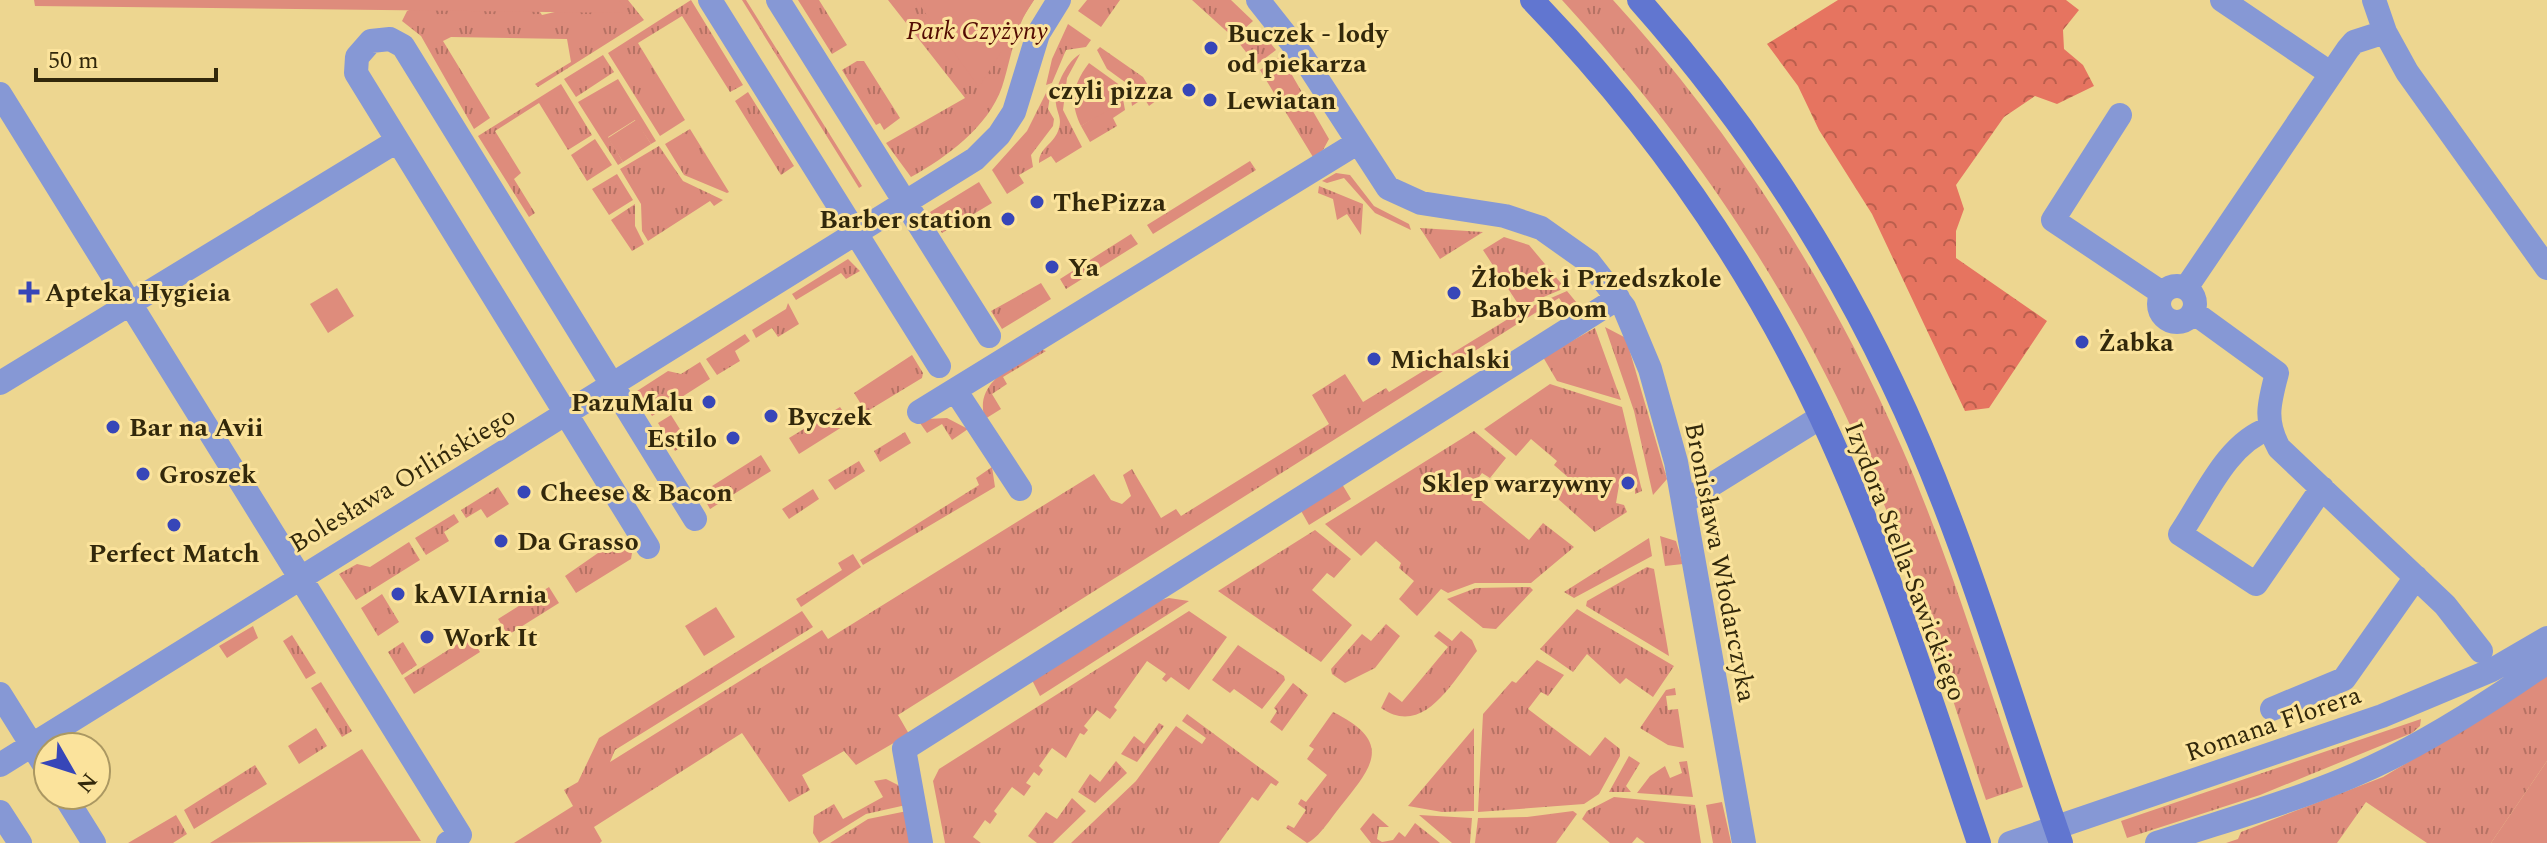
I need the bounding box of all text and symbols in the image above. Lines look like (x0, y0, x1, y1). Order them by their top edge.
park label: Park Czyżyny (906, 11, 1048, 51)
place label: Buczek - lody od piekarza (1227, 14, 1389, 84)
scale bar (36, 32, 216, 82)
marker: Buczek - lody od piekarza (1202, 39, 1220, 57)
text: 50 m (48, 43, 99, 79)
place label: czyli pizza (1048, 71, 1174, 111)
marker: czyli pizza (1180, 81, 1198, 99)
place label: Lewiatan (1226, 81, 1336, 121)
marker: Lewiatan (1201, 91, 1219, 109)
place label: ThePizza (1053, 183, 1167, 223)
marker: ThePizza (1028, 193, 1046, 211)
place label: Barber station (819, 200, 992, 240)
marker: Barber station (999, 210, 1017, 228)
place label: Ya (1068, 248, 1100, 288)
marker: Ya (1043, 258, 1061, 276)
place label: Żłobek i Przedszkole Baby Boom (1470, 259, 1722, 329)
place label: Apteka Hygieia (45, 273, 231, 313)
marker: Apteka Hygieia (20, 283, 38, 301)
marker: Żłobek i Przedszkole Baby Boom (1445, 284, 1463, 302)
place label: Żabka (2098, 323, 2174, 363)
marker: Żabka (2073, 333, 2091, 351)
place label: Michalski (1390, 340, 1510, 380)
marker: Michalski (1365, 350, 1383, 368)
place label: PazuMalu (571, 383, 693, 423)
marker: PazuMalu (700, 393, 718, 411)
street label: Bolesława Orlińskiego (282, 396, 523, 563)
place label: Byczek (787, 397, 872, 437)
marker: Byczek (762, 407, 780, 425)
place label: Bar na Avii (129, 408, 263, 448)
street label: Izydora Stella-Sawickiego (1833, 416, 1977, 707)
marker: Bar na Avii (104, 418, 122, 436)
place label: Estilo (647, 419, 717, 459)
street label: Bronisława Włodarczyka (1673, 419, 1767, 706)
marker: Estilo (724, 429, 742, 447)
place label: Groszek (159, 455, 257, 495)
place label: Sklep warzywny (1422, 464, 1614, 504)
marker: Groszek (134, 465, 152, 483)
place label: Cheese & Bacon (540, 473, 733, 513)
marker: Sklep warzywny (1619, 474, 1637, 492)
marker: Cheese & Bacon (515, 483, 533, 501)
marker: Perfect Match (165, 516, 183, 534)
place label: Da Grasso (517, 522, 639, 562)
marker: Da Grasso (492, 532, 510, 550)
place label: Perfect Match (89, 534, 259, 574)
place label: kAVIArnia (414, 575, 548, 615)
marker: kAVIArnia (389, 585, 407, 603)
place label: Work It (443, 618, 537, 658)
marker: Work It (418, 628, 436, 646)
street label: Romana Florera (2180, 675, 2367, 773)
north arrow (32, 731, 112, 811)
text: N (68, 765, 105, 800)

